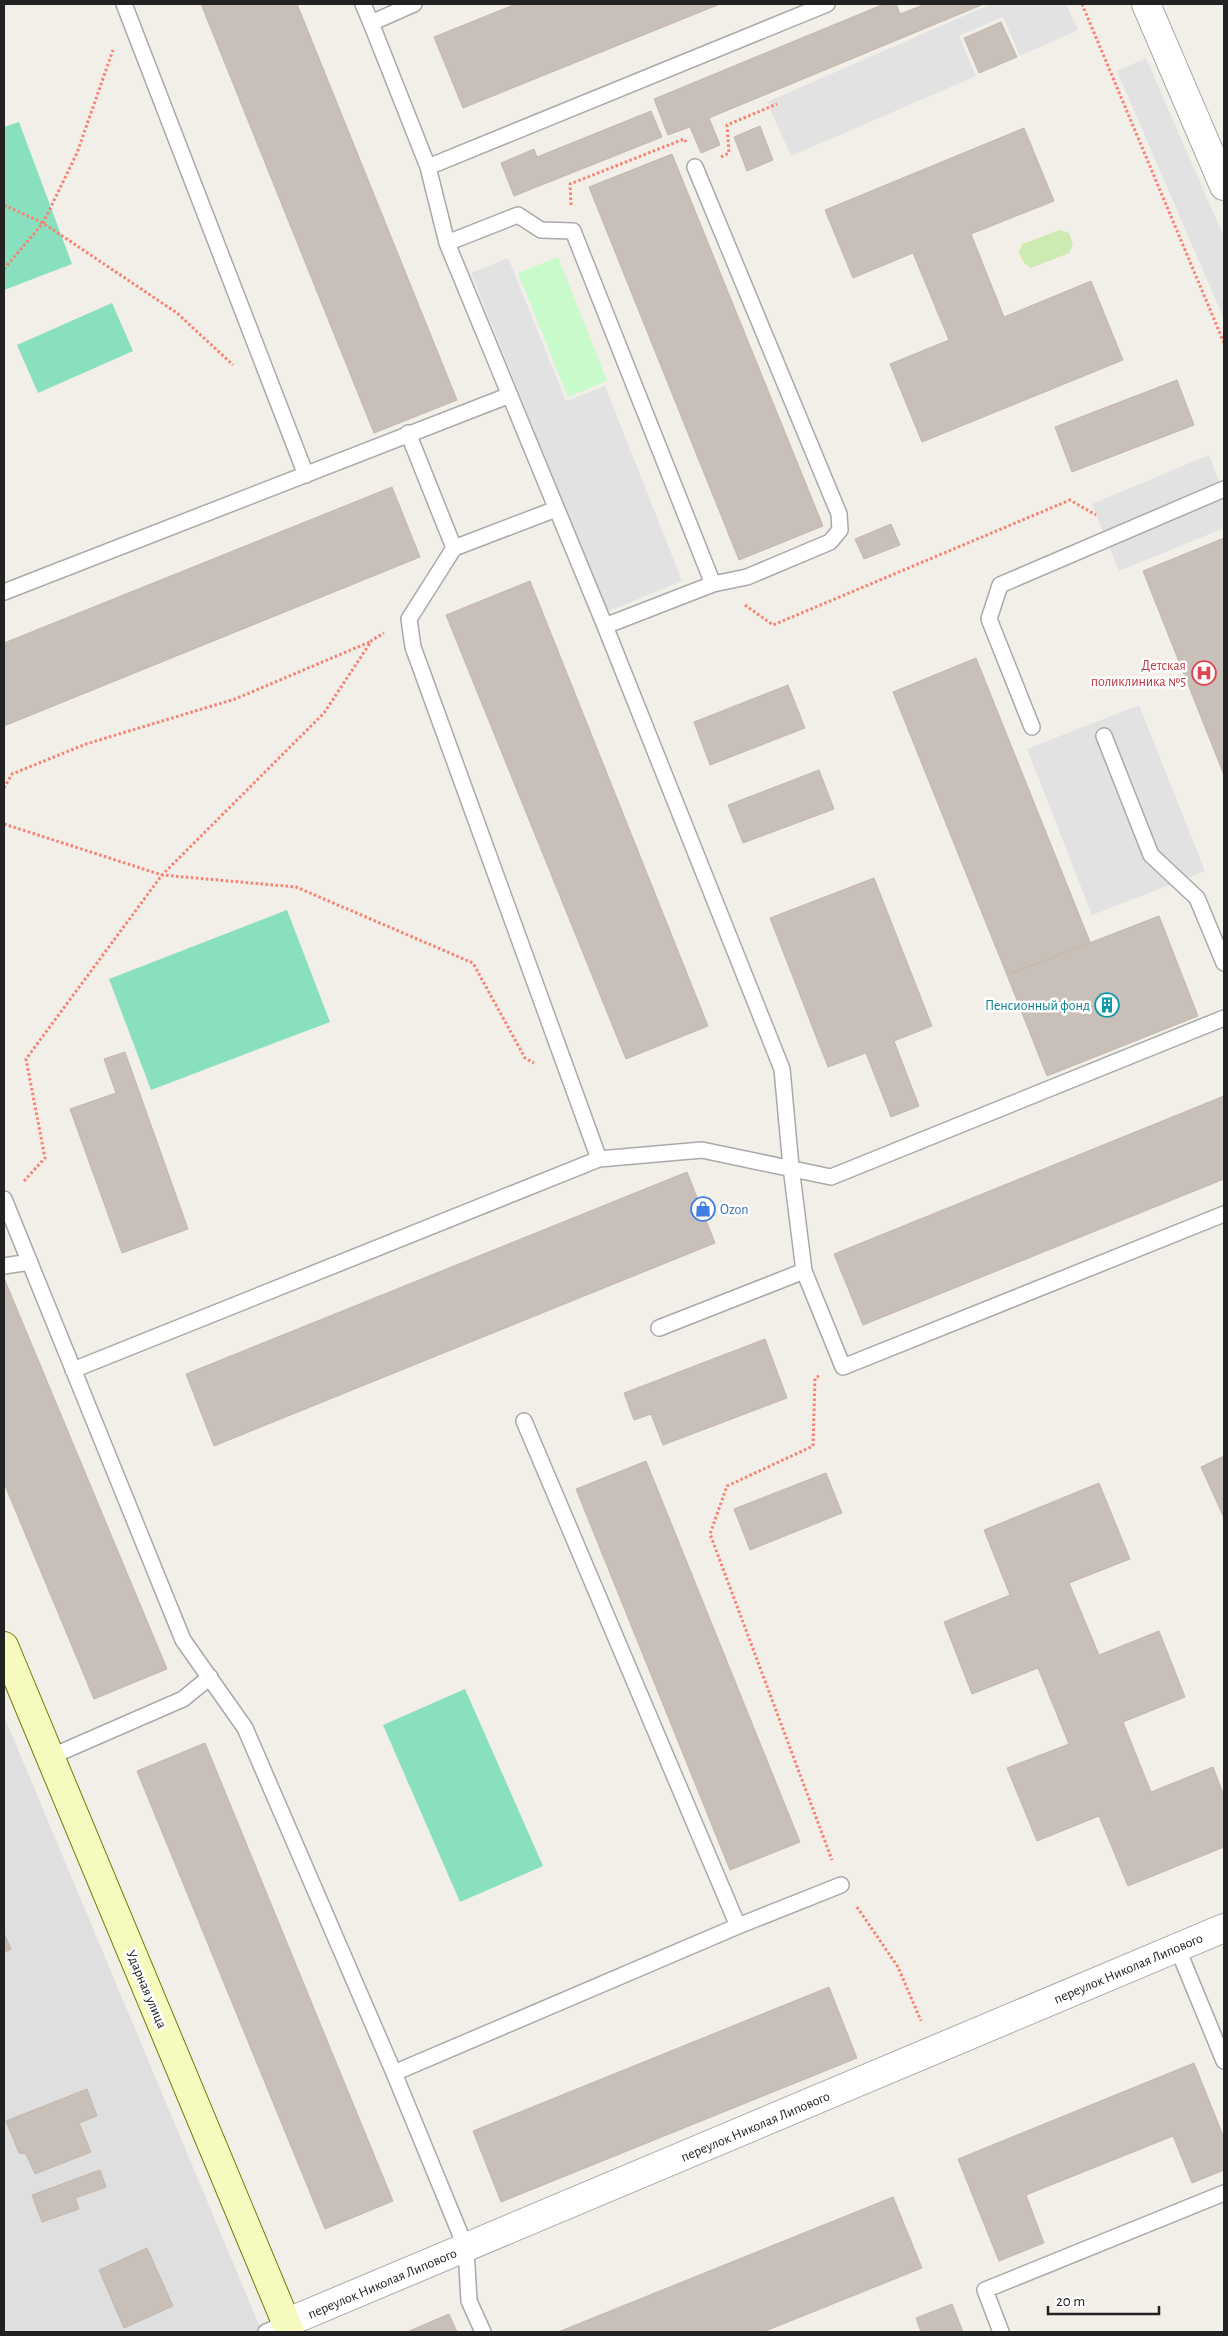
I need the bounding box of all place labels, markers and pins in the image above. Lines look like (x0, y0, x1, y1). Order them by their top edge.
place label: Детская поликлиника №5 (1091, 659, 1186, 689)
hospital icon: Детская поликлиника №5 (1191, 660, 1217, 686)
building icon: Пенсионный фонд (1094, 992, 1120, 1018)
place label: Пенсионный фонд (985, 999, 1090, 1013)
shop icon: Ozon (690, 1196, 716, 1222)
place label: Ozon (720, 1203, 748, 1217)

